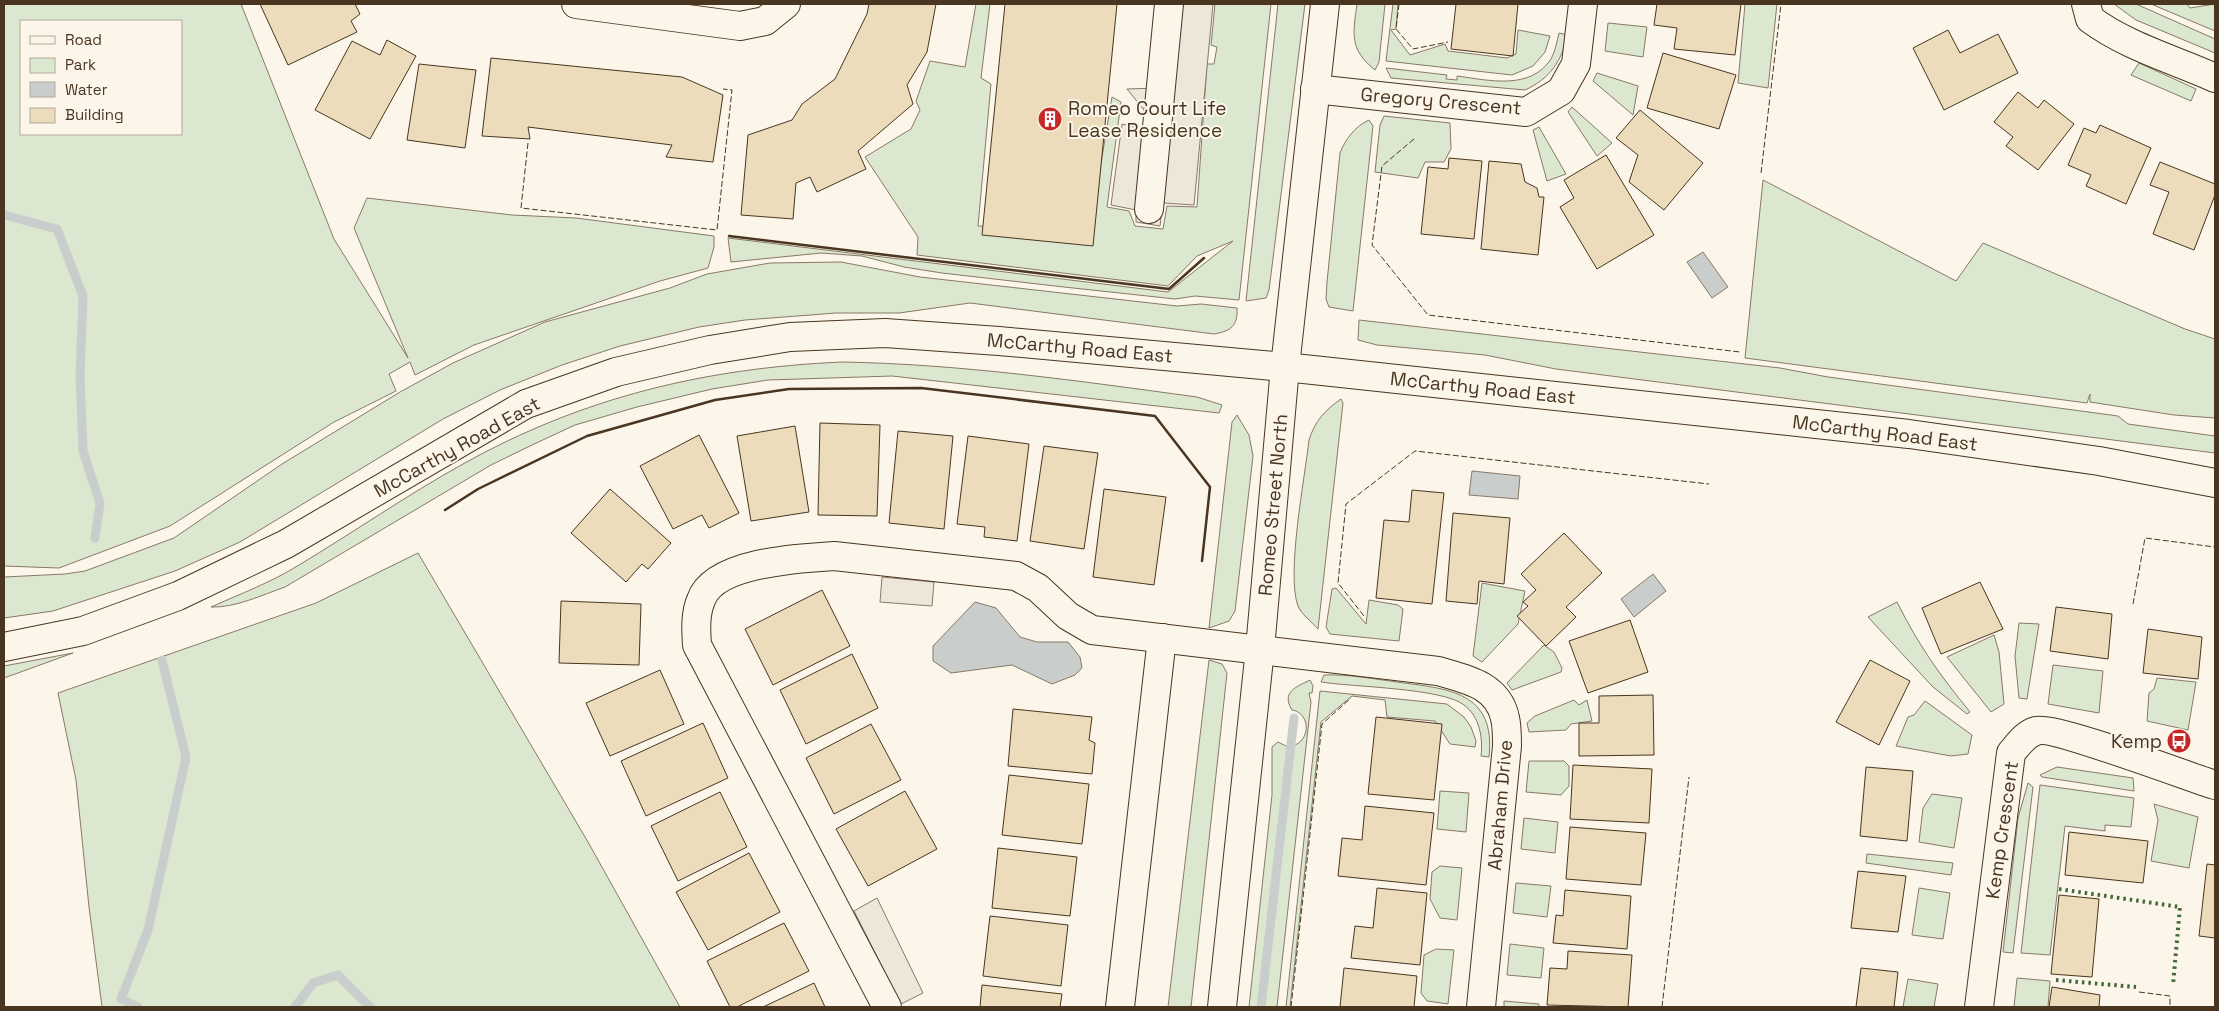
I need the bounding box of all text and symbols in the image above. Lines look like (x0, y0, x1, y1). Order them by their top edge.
legend (20, 20, 182, 135)
text: Road (65, 30, 102, 49)
text: Park (65, 55, 96, 74)
text: Water (65, 80, 108, 99)
street label: Gregory Crescent (1360, 82, 1522, 120)
place label: Romeo Court Life Lease Residence (1068, 96, 1227, 143)
text: Building (65, 105, 124, 124)
building icon: Romeo Court Life Lease Residence (1037, 106, 1063, 132)
street label: McCarthy Road East (986, 327, 1174, 369)
street label: McCarthy Road East (1389, 366, 1577, 410)
street label: McCarthy Road East (369, 391, 545, 503)
street label: McCarthy Road East (1791, 409, 1979, 457)
street label: Romeo Street North (1253, 413, 1293, 597)
bus stop icon: Kemp (2166, 728, 2192, 754)
place label: Kemp (2111, 729, 2162, 754)
street label: Abraham Drive (1482, 739, 1518, 871)
street label: Kemp Crescent (1980, 759, 2024, 901)

